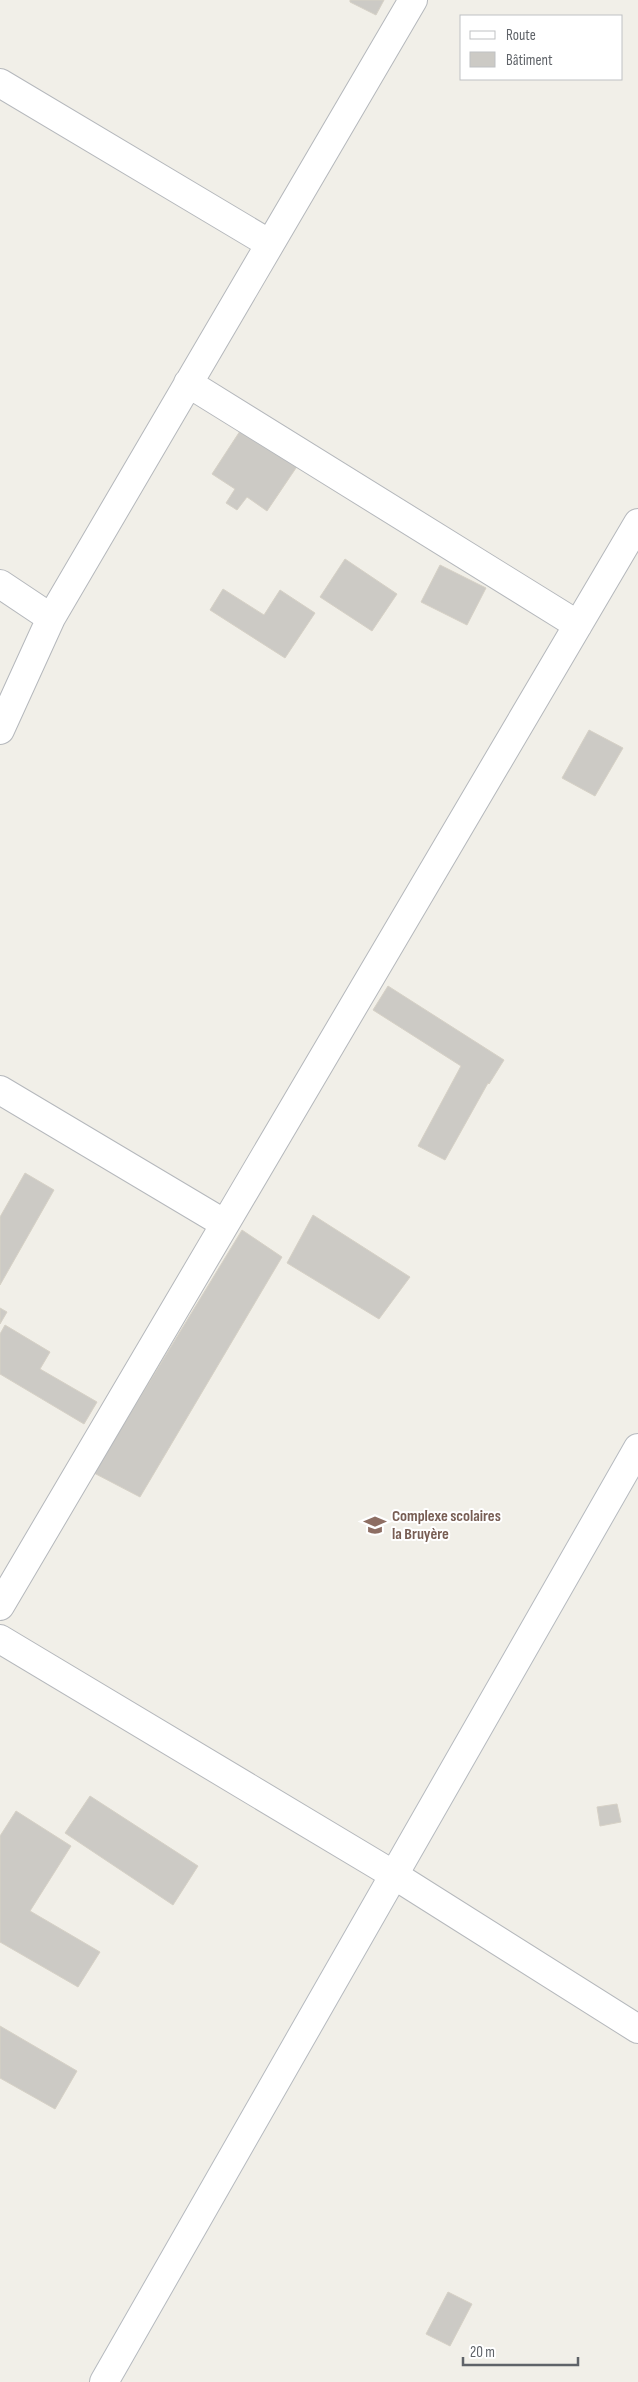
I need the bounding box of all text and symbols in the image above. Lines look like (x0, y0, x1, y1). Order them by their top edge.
legend (460, 15, 623, 80)
text: Route (506, 26, 536, 45)
text: Bâtiment (506, 51, 553, 70)
place label: Complexe scolaires la Bruyère (392, 1507, 501, 1544)
school or university icon: Complexe scolaires la Bruyère (362, 1512, 388, 1538)
scale bar (463, 2334, 578, 2366)
text: 20 m (470, 2343, 495, 2362)

